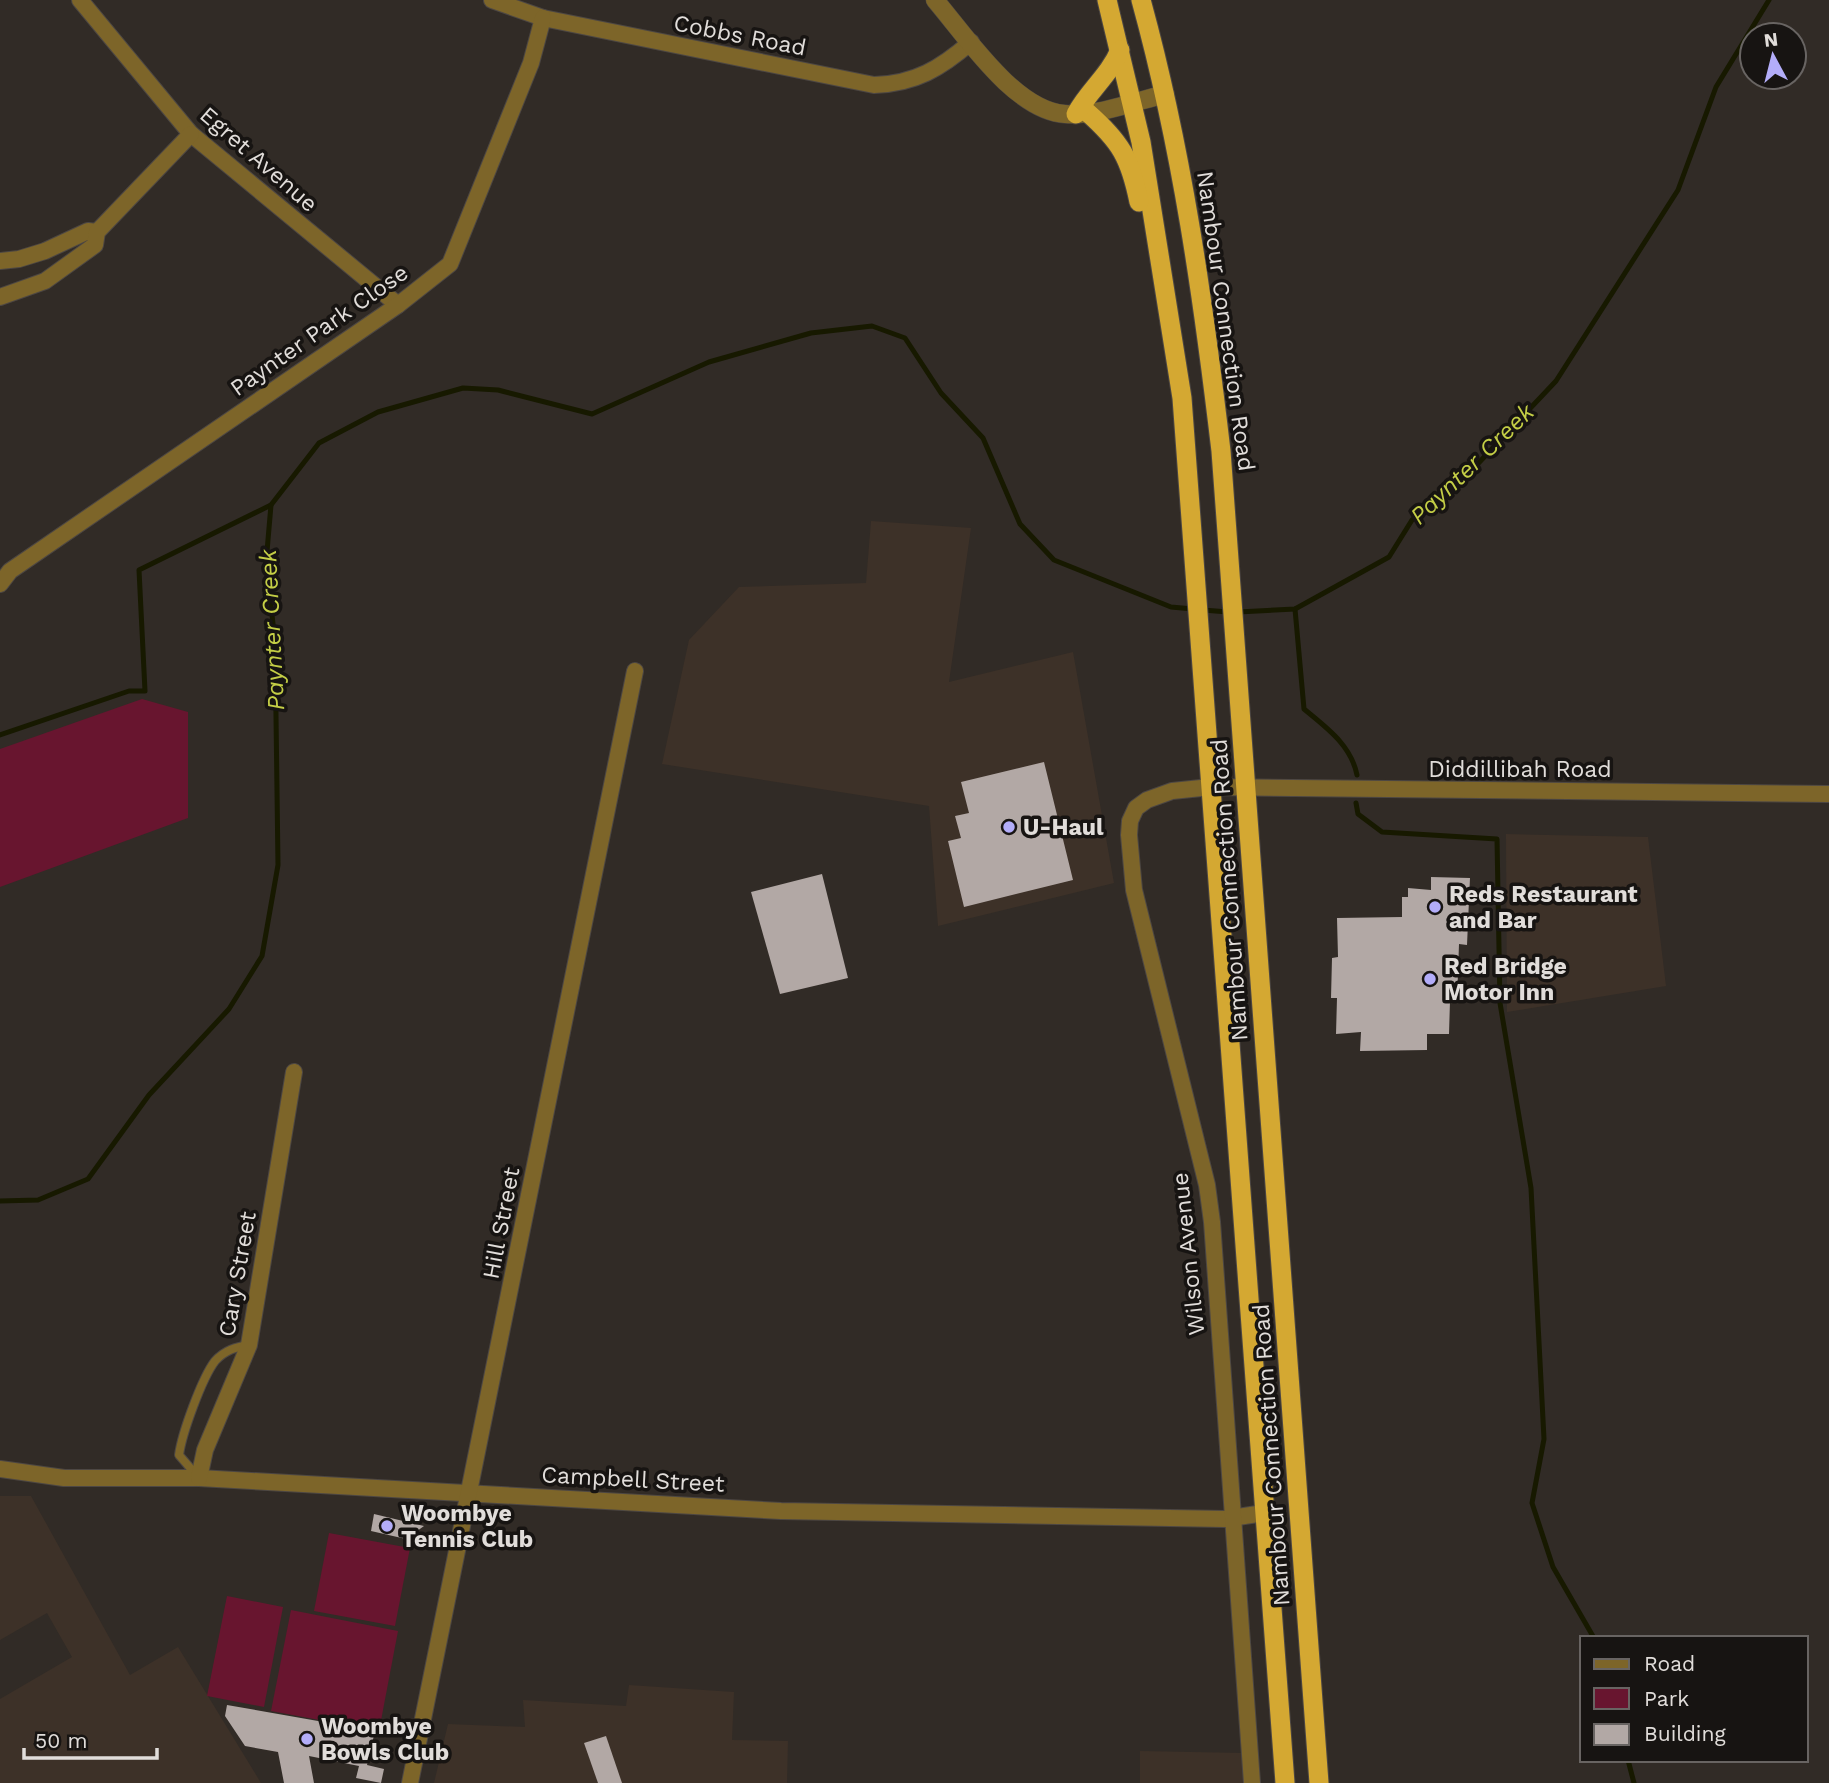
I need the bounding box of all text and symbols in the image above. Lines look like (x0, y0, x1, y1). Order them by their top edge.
street label: Cobbs Road (671, 9, 809, 62)
north arrow (1738, 21, 1808, 91)
text: N (1763, 27, 1779, 52)
street label: Egret Avenue (194, 101, 323, 218)
street label: Nambour Connection Road (1191, 169, 1260, 473)
street label: Paynter Park Close (225, 259, 413, 402)
water label: Paynter Creek (1404, 397, 1540, 530)
water label: Paynter Creek (254, 548, 290, 711)
street label: Nambour Connection Road (1205, 738, 1254, 1042)
street label: Diddillibah Road (1428, 756, 1612, 783)
place label: U-Haul (1023, 814, 1104, 841)
marker: U-Haul (1001, 819, 1017, 835)
place label: Reds Restaurant and Bar (1449, 881, 1638, 934)
marker: Reds Restaurant and Bar (1427, 899, 1443, 915)
place label: Red Bridge Motor Inn (1444, 953, 1567, 1006)
marker: Red Bridge Motor Inn (1422, 971, 1438, 987)
street label: Hill Street (477, 1165, 526, 1281)
street label: Wilson Avenue (1167, 1171, 1210, 1337)
street label: Cary Street (213, 1209, 262, 1339)
street label: Nambour Connection Road (1247, 1303, 1296, 1607)
street label: Campbell Street (541, 1461, 725, 1498)
place label: Woombye Tennis Club (401, 1500, 533, 1553)
marker: Woombye Tennis Club (379, 1518, 395, 1534)
legend (1580, 1636, 1808, 1762)
text: Road (1644, 1651, 1695, 1676)
text: Park (1644, 1686, 1689, 1711)
place label: Woombye Bowls Club (321, 1713, 449, 1766)
scale bar (24, 1716, 158, 1760)
text: Building (1644, 1721, 1726, 1746)
text: 50 m (35, 1728, 87, 1753)
marker: Woombye Bowls Club (299, 1731, 315, 1747)

